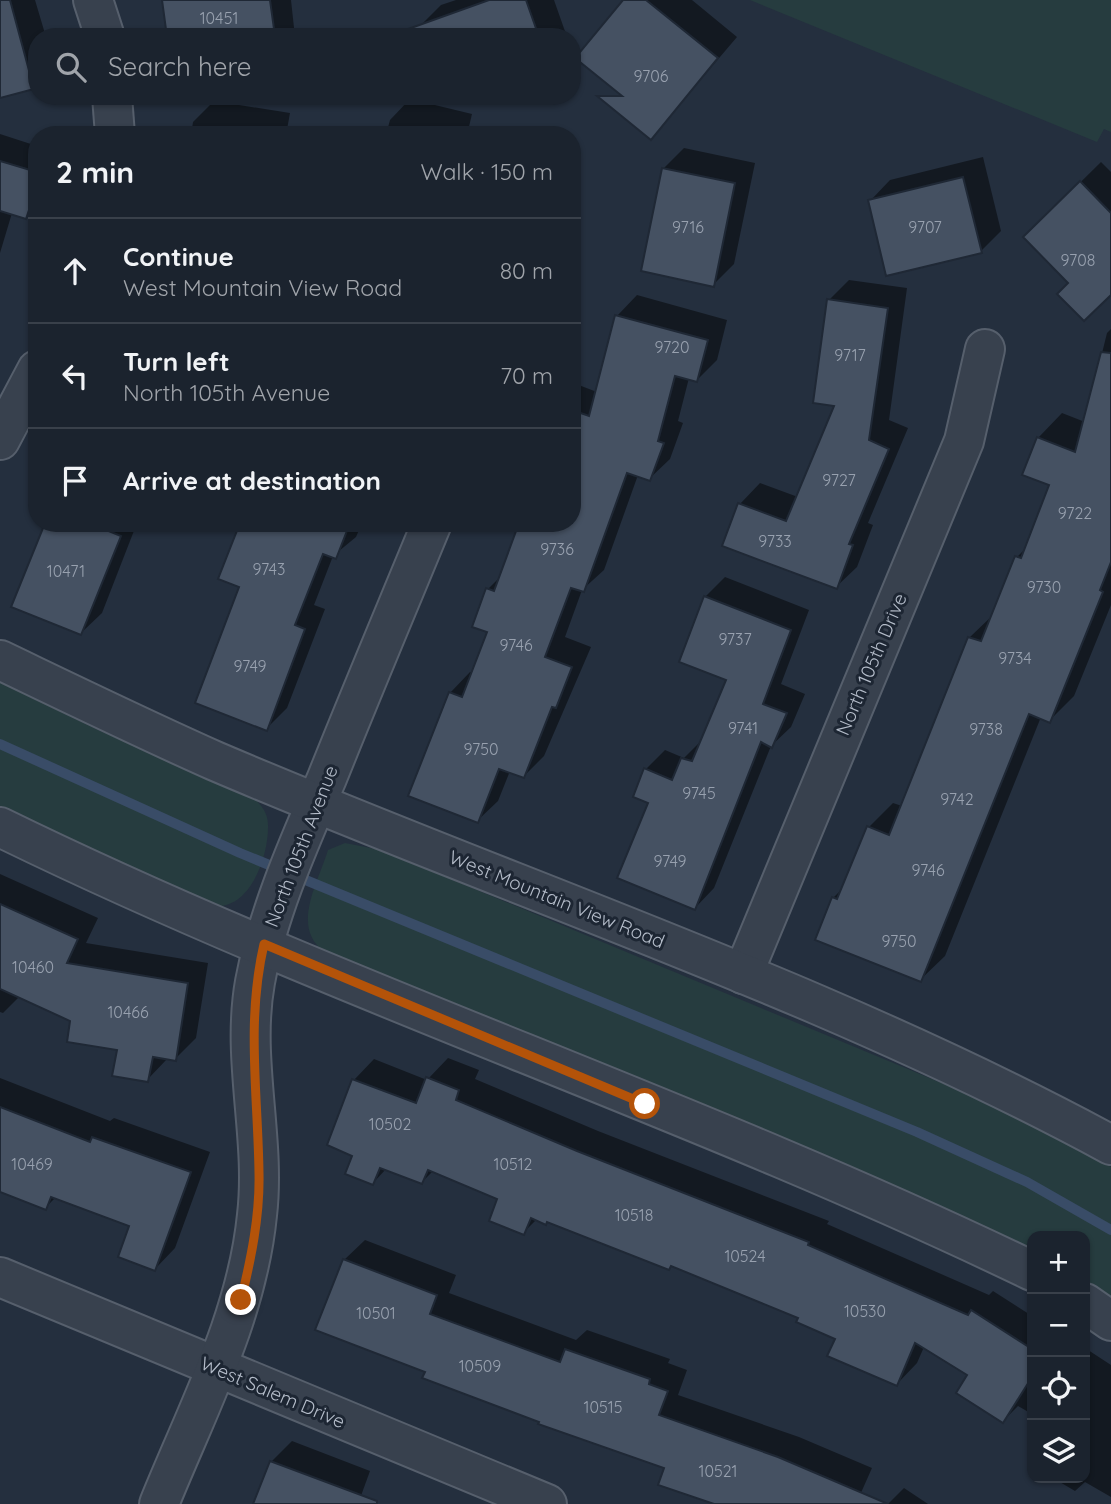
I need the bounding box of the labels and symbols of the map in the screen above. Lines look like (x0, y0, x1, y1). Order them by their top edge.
house number: 10451 (200, 8, 238, 28)
house number: 9706 (634, 66, 669, 86)
house number: 9716 (672, 217, 704, 237)
house number: 9707 (908, 217, 942, 237)
house number: 9708 (1061, 250, 1095, 270)
house number: 9720 (654, 337, 690, 357)
house number: 9717 (834, 345, 866, 365)
house number: 9727 (822, 470, 856, 490)
house number: 9722 (1058, 503, 1092, 523)
house number: 9733 (758, 531, 792, 551)
house number: 9736 (540, 539, 574, 559)
house number: 9743 (253, 559, 285, 579)
house number: 10471 (47, 561, 85, 581)
house number: 9730 (1027, 577, 1061, 597)
street label: North 105th Drive (830, 589, 912, 739)
house number: 9737 (718, 629, 752, 649)
house number: 9746 (499, 635, 533, 655)
house number: 9734 (998, 648, 1032, 668)
house number: 9749 (233, 656, 267, 676)
house number: 9741 (728, 718, 758, 738)
house number: 9738 (969, 719, 1003, 739)
house number: 9750 (464, 739, 498, 759)
street label: North 105th Avenue (259, 762, 343, 930)
house number: 9745 (682, 783, 716, 803)
house number: 9742 (940, 789, 974, 809)
street label: West Mountain View Road (446, 845, 668, 953)
house number: 9749 (653, 851, 687, 871)
house number: 9746 (911, 860, 945, 880)
house number: 9750 (882, 931, 916, 951)
house number: 10460 (12, 957, 54, 977)
house number: 10466 (107, 1002, 149, 1022)
route start (629, 1088, 660, 1119)
house number: 10502 (369, 1114, 411, 1134)
house number: 10469 (11, 1154, 53, 1174)
house number: 10512 (494, 1154, 533, 1174)
house number: 10518 (615, 1205, 653, 1225)
house number: 10524 (724, 1246, 766, 1266)
route end (225, 1284, 256, 1315)
house number: 10530 (844, 1301, 886, 1321)
house number: 10501 (356, 1303, 396, 1323)
street label: West Salem Drive (197, 1351, 349, 1433)
house number: 10509 (459, 1356, 501, 1376)
house number: 10515 (584, 1397, 622, 1417)
house number: 10521 (699, 1461, 737, 1481)

